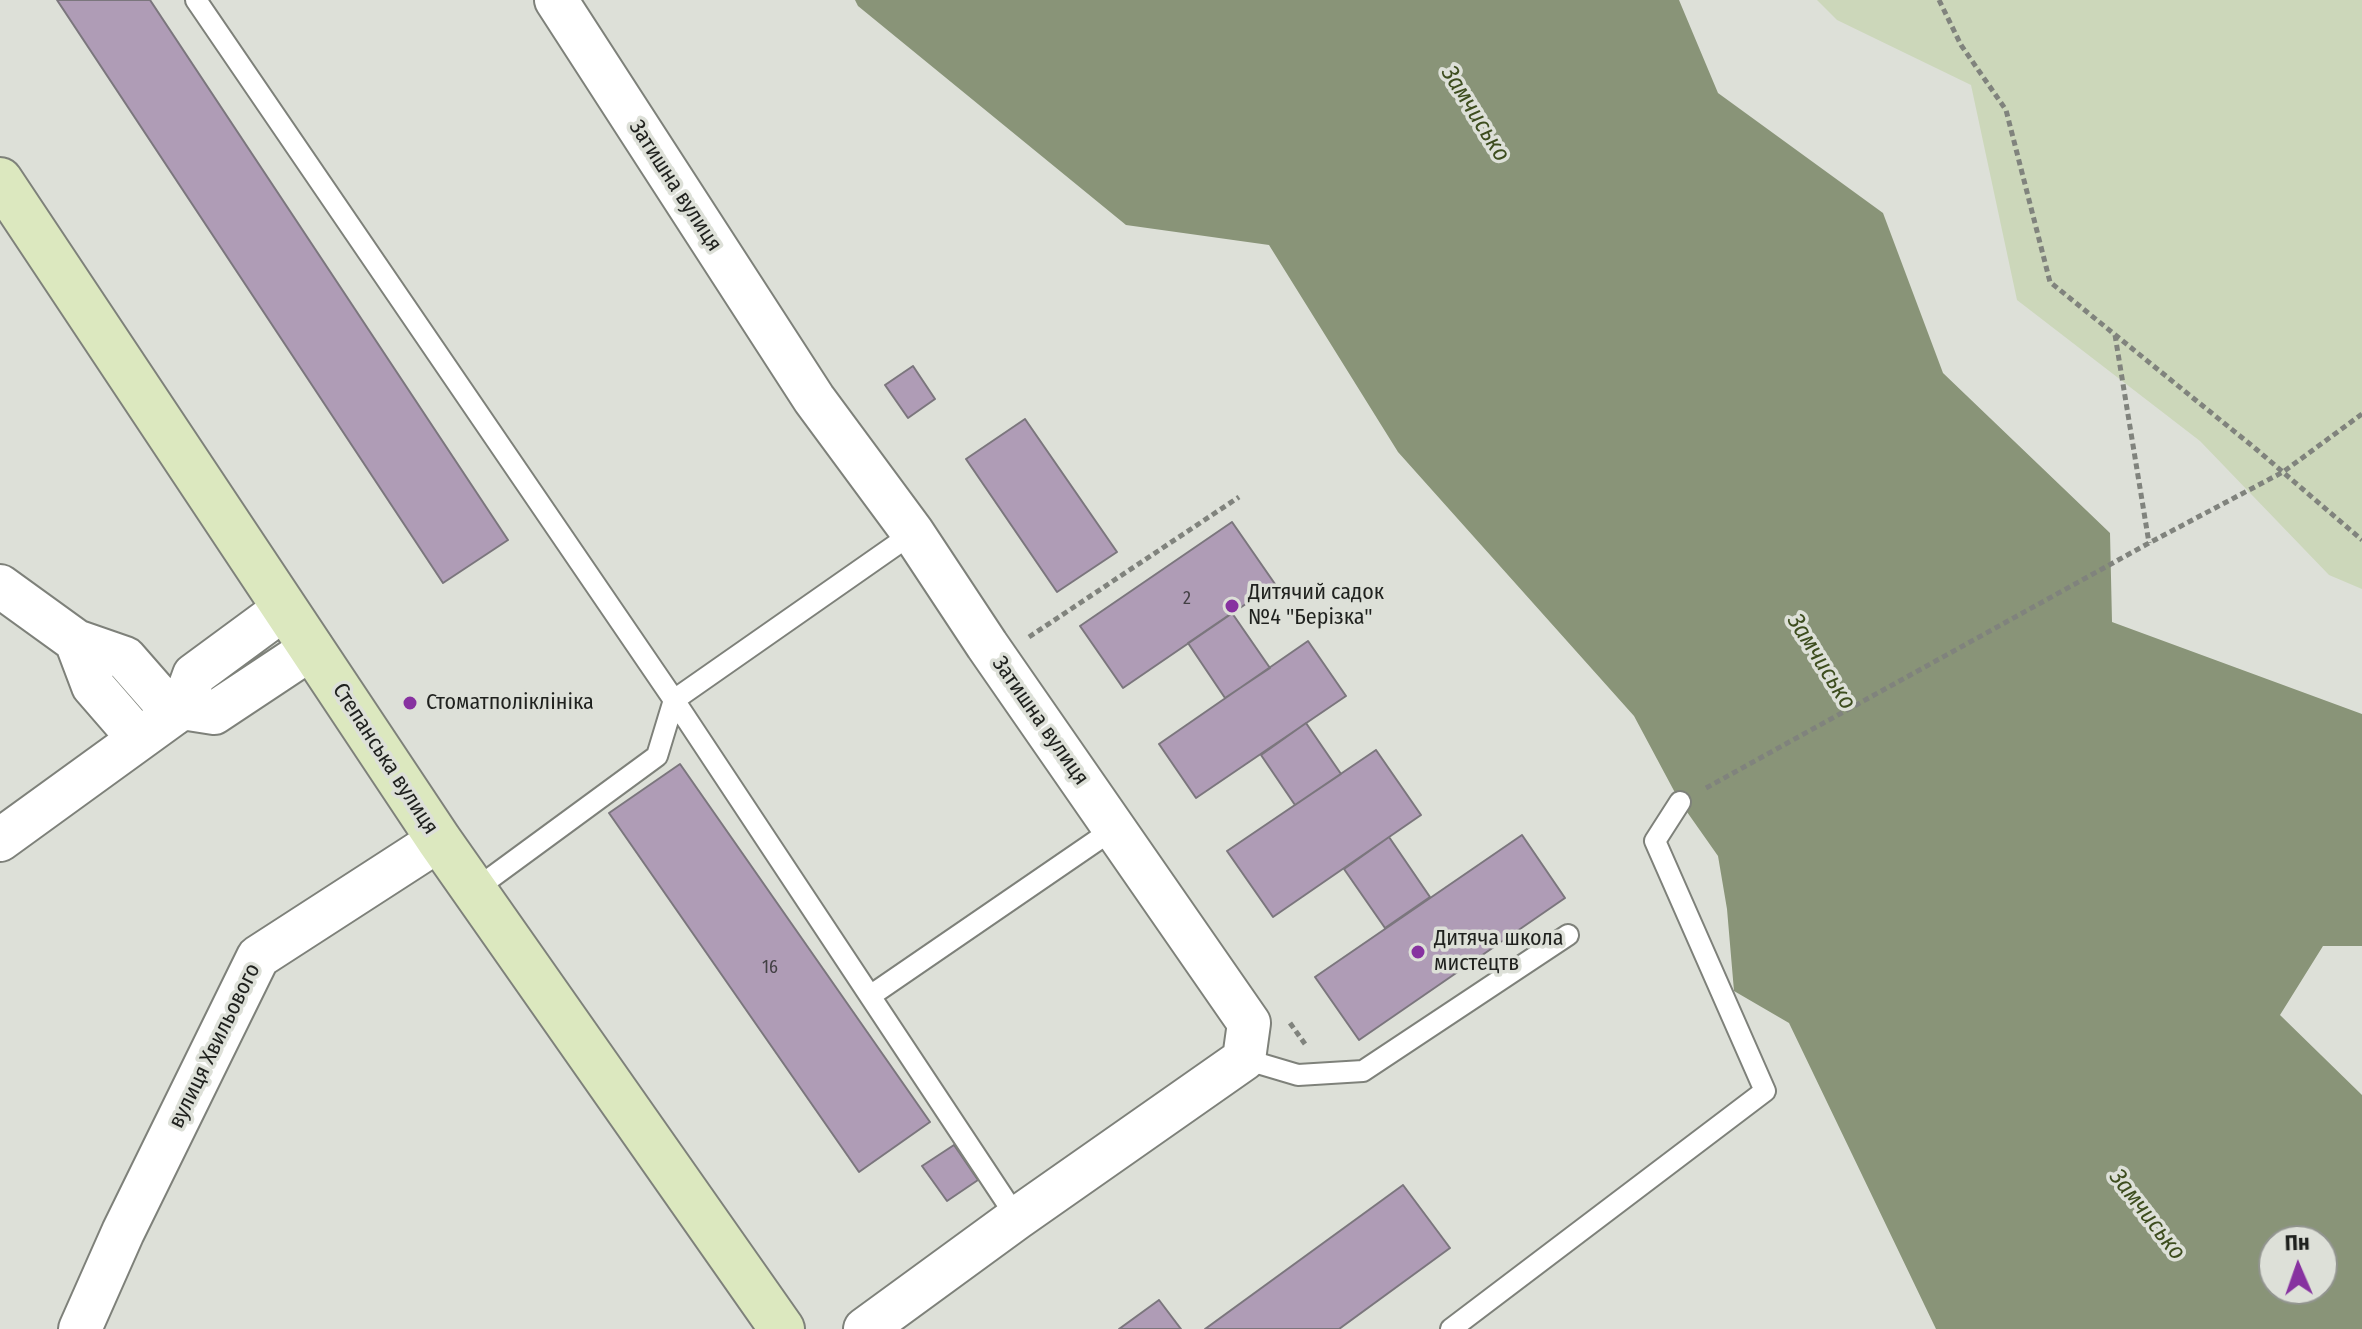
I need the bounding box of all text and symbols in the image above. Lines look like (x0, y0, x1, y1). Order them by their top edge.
water label: Замчисько (1434, 61, 1516, 167)
street label: Затишна вулиця (623, 116, 727, 256)
place label: Дитячий садок №4 "Берізка" (1248, 580, 1384, 632)
house number: 2 (1183, 588, 1191, 610)
marker: Дитячий садок №4 "Берізка" (1223, 597, 1241, 615)
water label: Замчисько (1780, 609, 1862, 715)
street label: Затишна вулиця (986, 652, 1094, 790)
street label: Степанська вулиця (326, 678, 444, 840)
place label: Стоматполіклініка (426, 690, 594, 716)
marker: Стоматполіклініка (401, 694, 419, 712)
place label: Дитяча школа мистецтв (1434, 926, 1564, 978)
marker: Дитяча школа мистецтв (1409, 943, 1427, 961)
house number: 16 (762, 957, 778, 979)
street label: вулиця Хвильового (164, 959, 266, 1133)
water label: Замчисько (2103, 1164, 2191, 1266)
north arrow (2258, 1225, 2338, 1305)
text: Пн (2284, 1229, 2310, 1256)

